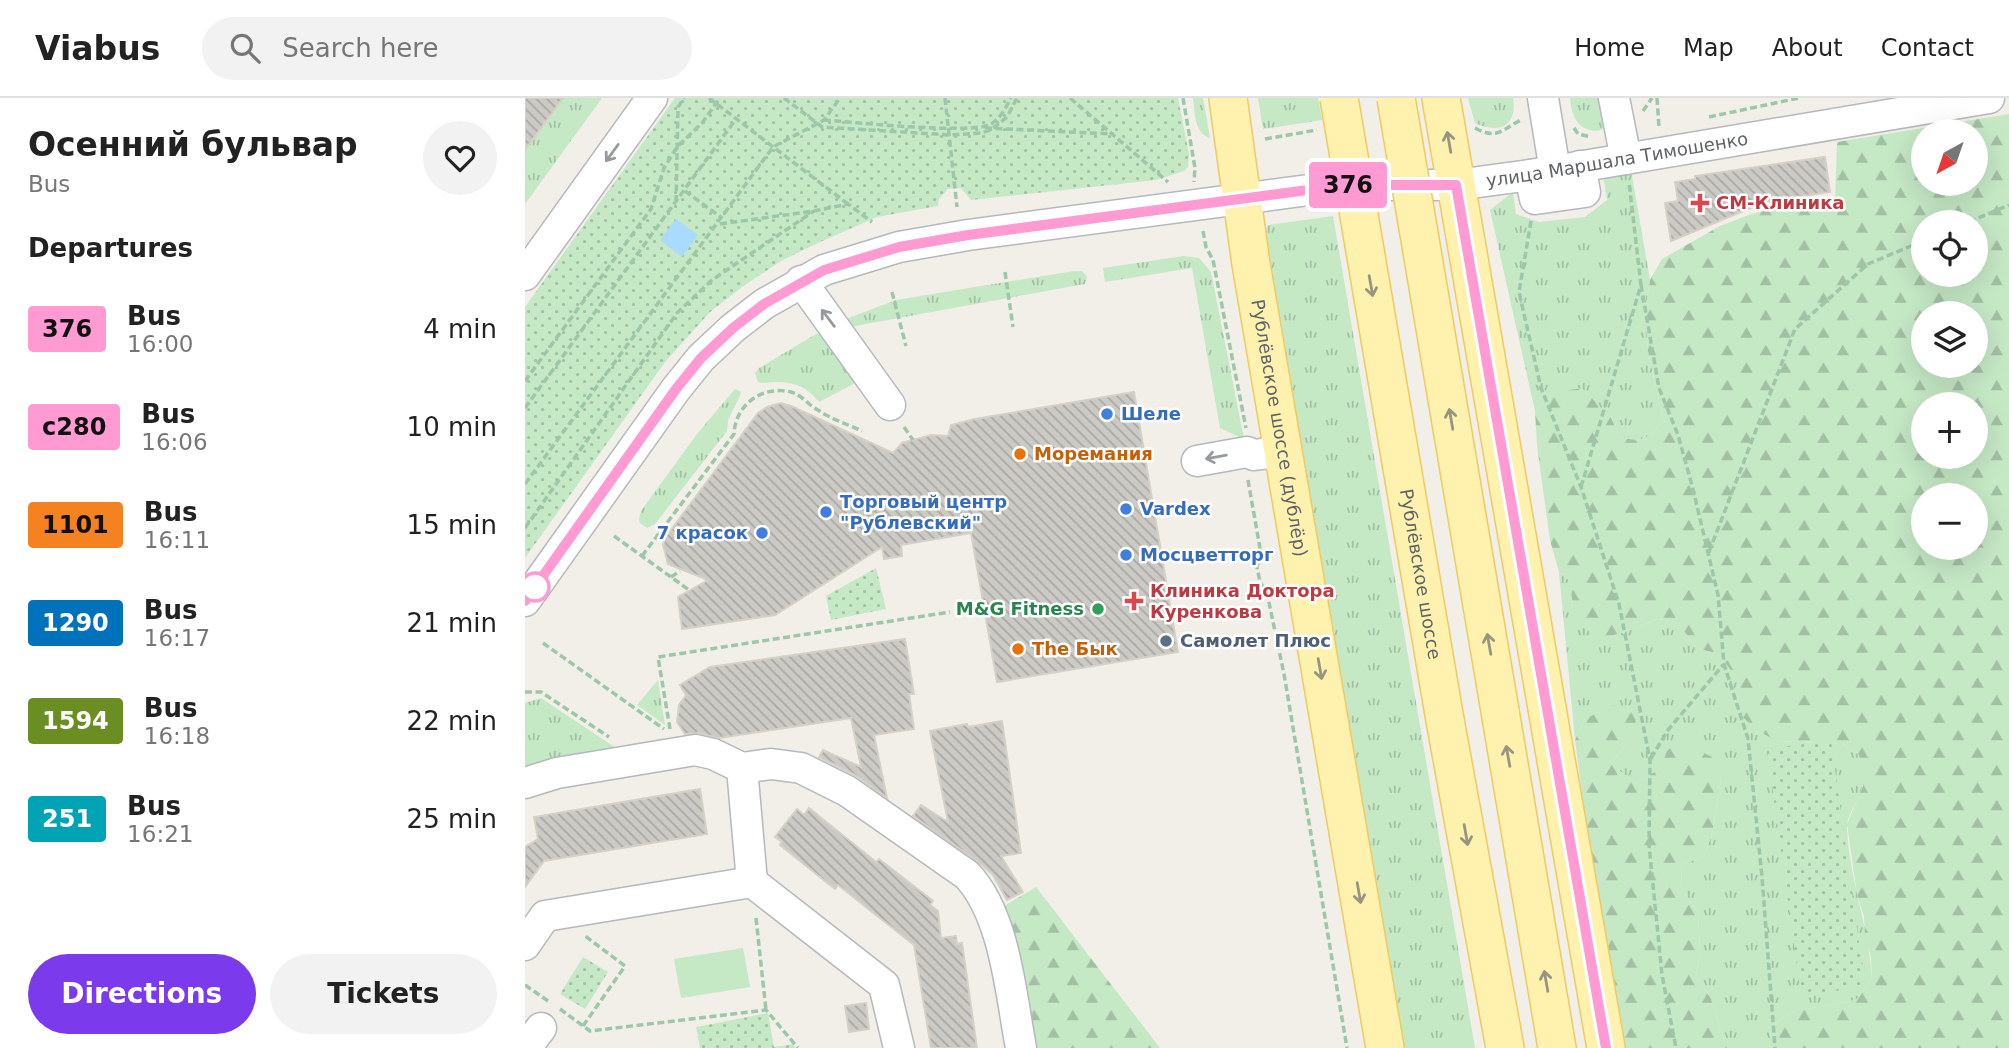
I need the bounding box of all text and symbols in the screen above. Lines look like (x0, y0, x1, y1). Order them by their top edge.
search box (202, 17, 692, 80)
text: Viabus (35, 29, 160, 68)
icon: search (226, 29, 264, 67)
text: Search here (282, 33, 438, 63)
text: Home (1574, 34, 1645, 62)
text: Map (1683, 34, 1734, 62)
text: About (1772, 34, 1843, 62)
text: Contact (1881, 34, 1974, 62)
north arrow (1911, 119, 1988, 196)
map controls (1911, 119, 1988, 560)
button: heart (423, 121, 497, 195)
text: Осенний бульвар (28, 125, 358, 164)
street label: улица Маршала Тимошенко (1485, 128, 1750, 191)
one-way arrow (1441, 131, 1455, 154)
one-way arrow (605, 143, 620, 162)
line badge: 376 (1308, 162, 1388, 208)
text: Bus (28, 171, 70, 197)
text: 376 (1323, 171, 1373, 199)
place label: СМ-Клиника (1716, 192, 1845, 213)
marker: СМ-Клиника (1690, 193, 1710, 213)
button: locate (1911, 210, 1988, 287)
text: Departures (28, 233, 193, 263)
one-way arrow (1365, 274, 1378, 297)
street label: Рублёвское шоссе (дублёр) (1247, 298, 1312, 558)
text: Bus (127, 301, 181, 331)
button: layers (1911, 301, 1988, 378)
one-way arrow (821, 309, 836, 328)
text: 4 min (423, 314, 497, 344)
text: 376 (42, 315, 92, 343)
text: 16:00 (127, 331, 193, 357)
button: + (1911, 392, 1988, 469)
text: Bus (141, 399, 195, 429)
place label: Шеле (1121, 403, 1181, 424)
marker: Шеле (1099, 406, 1115, 422)
one-way arrow (1444, 409, 1457, 431)
text: 10 min (407, 412, 497, 442)
text: с280 (42, 413, 106, 441)
text: 16:06 (141, 429, 208, 455)
place label: Моремания (1034, 443, 1153, 464)
marker: Моремания (1012, 446, 1028, 462)
one-way arrow (1205, 451, 1228, 464)
button: − (1911, 483, 1988, 560)
street label: Рублёвское шоссе (1396, 487, 1446, 661)
place label: Торговый центр "Рублевский" (840, 491, 1007, 533)
text: Bus (144, 497, 198, 527)
place label: Vardex (1140, 498, 1211, 519)
marker: Vardex (1118, 501, 1134, 517)
marker: Торговый центр "Рублевский" (818, 504, 834, 520)
text: 15 min (407, 510, 497, 540)
text: 1101 (42, 511, 109, 539)
place label: 7 красок (657, 522, 748, 543)
marker: 7 красок (754, 525, 770, 541)
text: 16:11 (144, 527, 210, 553)
place label: Мосцветторг (1140, 544, 1273, 565)
marker: Мосцветторг (1118, 547, 1134, 563)
unlabelled marker (520, 572, 550, 602)
place label: Клиника Доктора Куренкова (1150, 580, 1335, 622)
marker: Клиника Доктора Куренкова (1124, 591, 1144, 611)
text: Bus (144, 595, 198, 625)
place label: M&G Fitness (956, 598, 1084, 619)
marker: M&G Fitness (1090, 601, 1106, 617)
text: 21 min (407, 608, 497, 638)
text: 1290 (42, 609, 109, 637)
text: 16:17 (144, 625, 210, 651)
place label: Самолет Плюс (1180, 630, 1331, 651)
marker: Самолет Плюс (1158, 633, 1174, 649)
one-way arrow (1482, 633, 1495, 656)
place label: The Бык (1032, 638, 1118, 659)
marker: The Бык (1010, 641, 1026, 657)
one-way arrow (1314, 657, 1327, 680)
text: Bus (144, 693, 198, 723)
text: 22 min (407, 706, 497, 736)
text: 1594 (42, 707, 109, 735)
text: 16:18 (144, 723, 210, 749)
one-way arrow (1501, 745, 1514, 768)
text: Bus (127, 791, 181, 821)
text: 25 min (407, 804, 497, 834)
text: 251 (42, 805, 92, 833)
text: 16:21 (127, 821, 193, 847)
one-way arrow (1460, 824, 1473, 846)
one-way arrow (1353, 881, 1366, 904)
button: Directions (28, 954, 256, 1034)
button: Tickets (270, 954, 497, 1034)
one-way arrow (1539, 970, 1552, 993)

